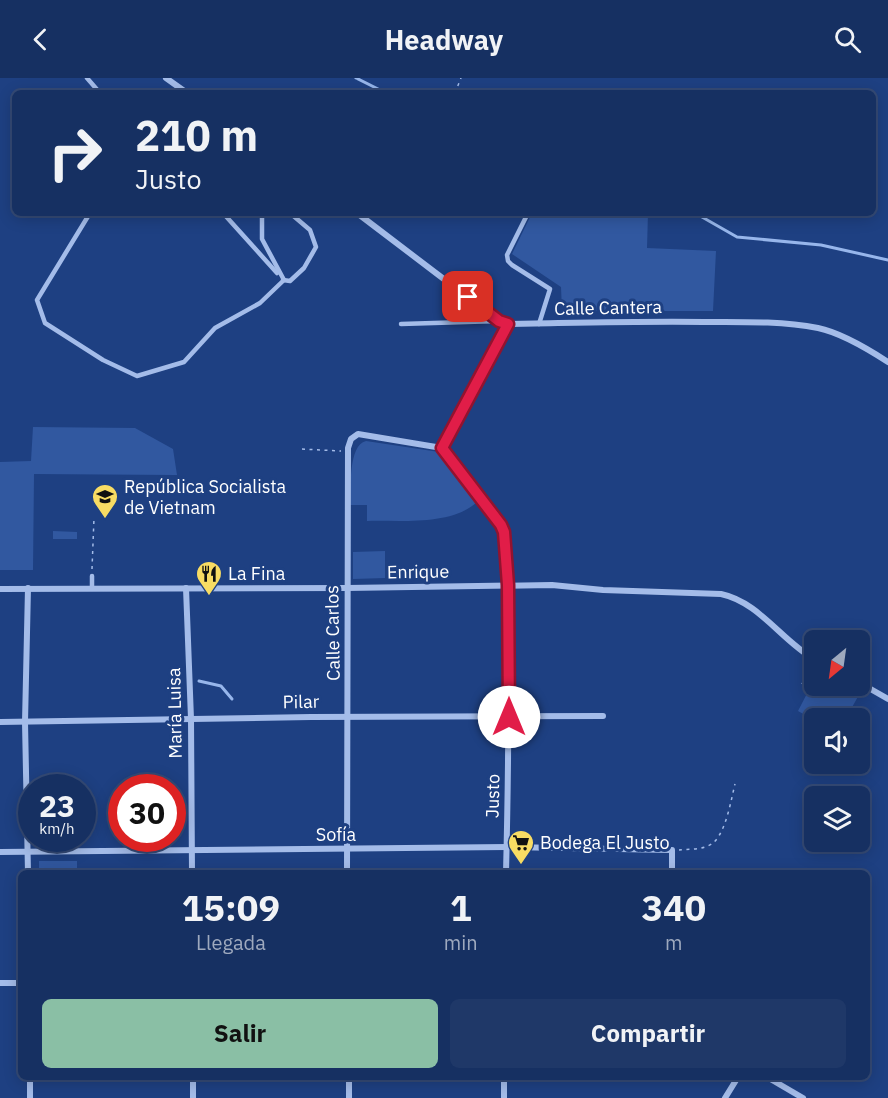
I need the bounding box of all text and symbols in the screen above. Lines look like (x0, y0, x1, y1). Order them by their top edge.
text: Headway (385, 22, 503, 57)
icon: back (24, 23, 57, 56)
icon: search (831, 23, 864, 56)
text: 210 m (135, 108, 258, 163)
icon: right (36, 114, 114, 192)
text: Justo (135, 161, 202, 196)
pin (442, 271, 493, 322)
icon: arrive (451, 280, 484, 313)
street label: Calle Cantera (554, 295, 663, 320)
place label: República Socialista de Vietnam (124, 475, 287, 519)
school or university icon: República Socialista de Vietnam (90, 482, 120, 520)
restaurant icon: La Fina (194, 559, 224, 597)
street label: Enrique (387, 559, 449, 584)
place label: La Fina (228, 562, 286, 585)
street label: Calle Carlos (320, 585, 345, 681)
north arrow (804, 630, 870, 696)
map controls (804, 630, 870, 852)
street label: María Luisa (162, 667, 187, 759)
position arrow (477, 685, 541, 749)
street label: Pilar (283, 690, 320, 713)
button: sound (804, 708, 870, 774)
speed limit sign: 30 (108, 774, 186, 852)
street label: Justo (481, 774, 504, 818)
text: 23 (39, 786, 75, 825)
button: layers (804, 786, 870, 852)
text: km/h (39, 819, 75, 838)
street label: Sofía (316, 823, 357, 846)
supermarket icon: Bodega El Justo (506, 828, 536, 866)
place label: Bodega El Justo (540, 831, 669, 854)
text: 15:09 (182, 884, 280, 931)
text: 1 (450, 884, 472, 931)
text: 340 (641, 884, 706, 931)
text: Llegada (196, 929, 266, 956)
text: min (444, 929, 478, 956)
text: m (665, 929, 683, 956)
button: Salir (42, 999, 438, 1068)
button: Compartir (450, 999, 846, 1068)

